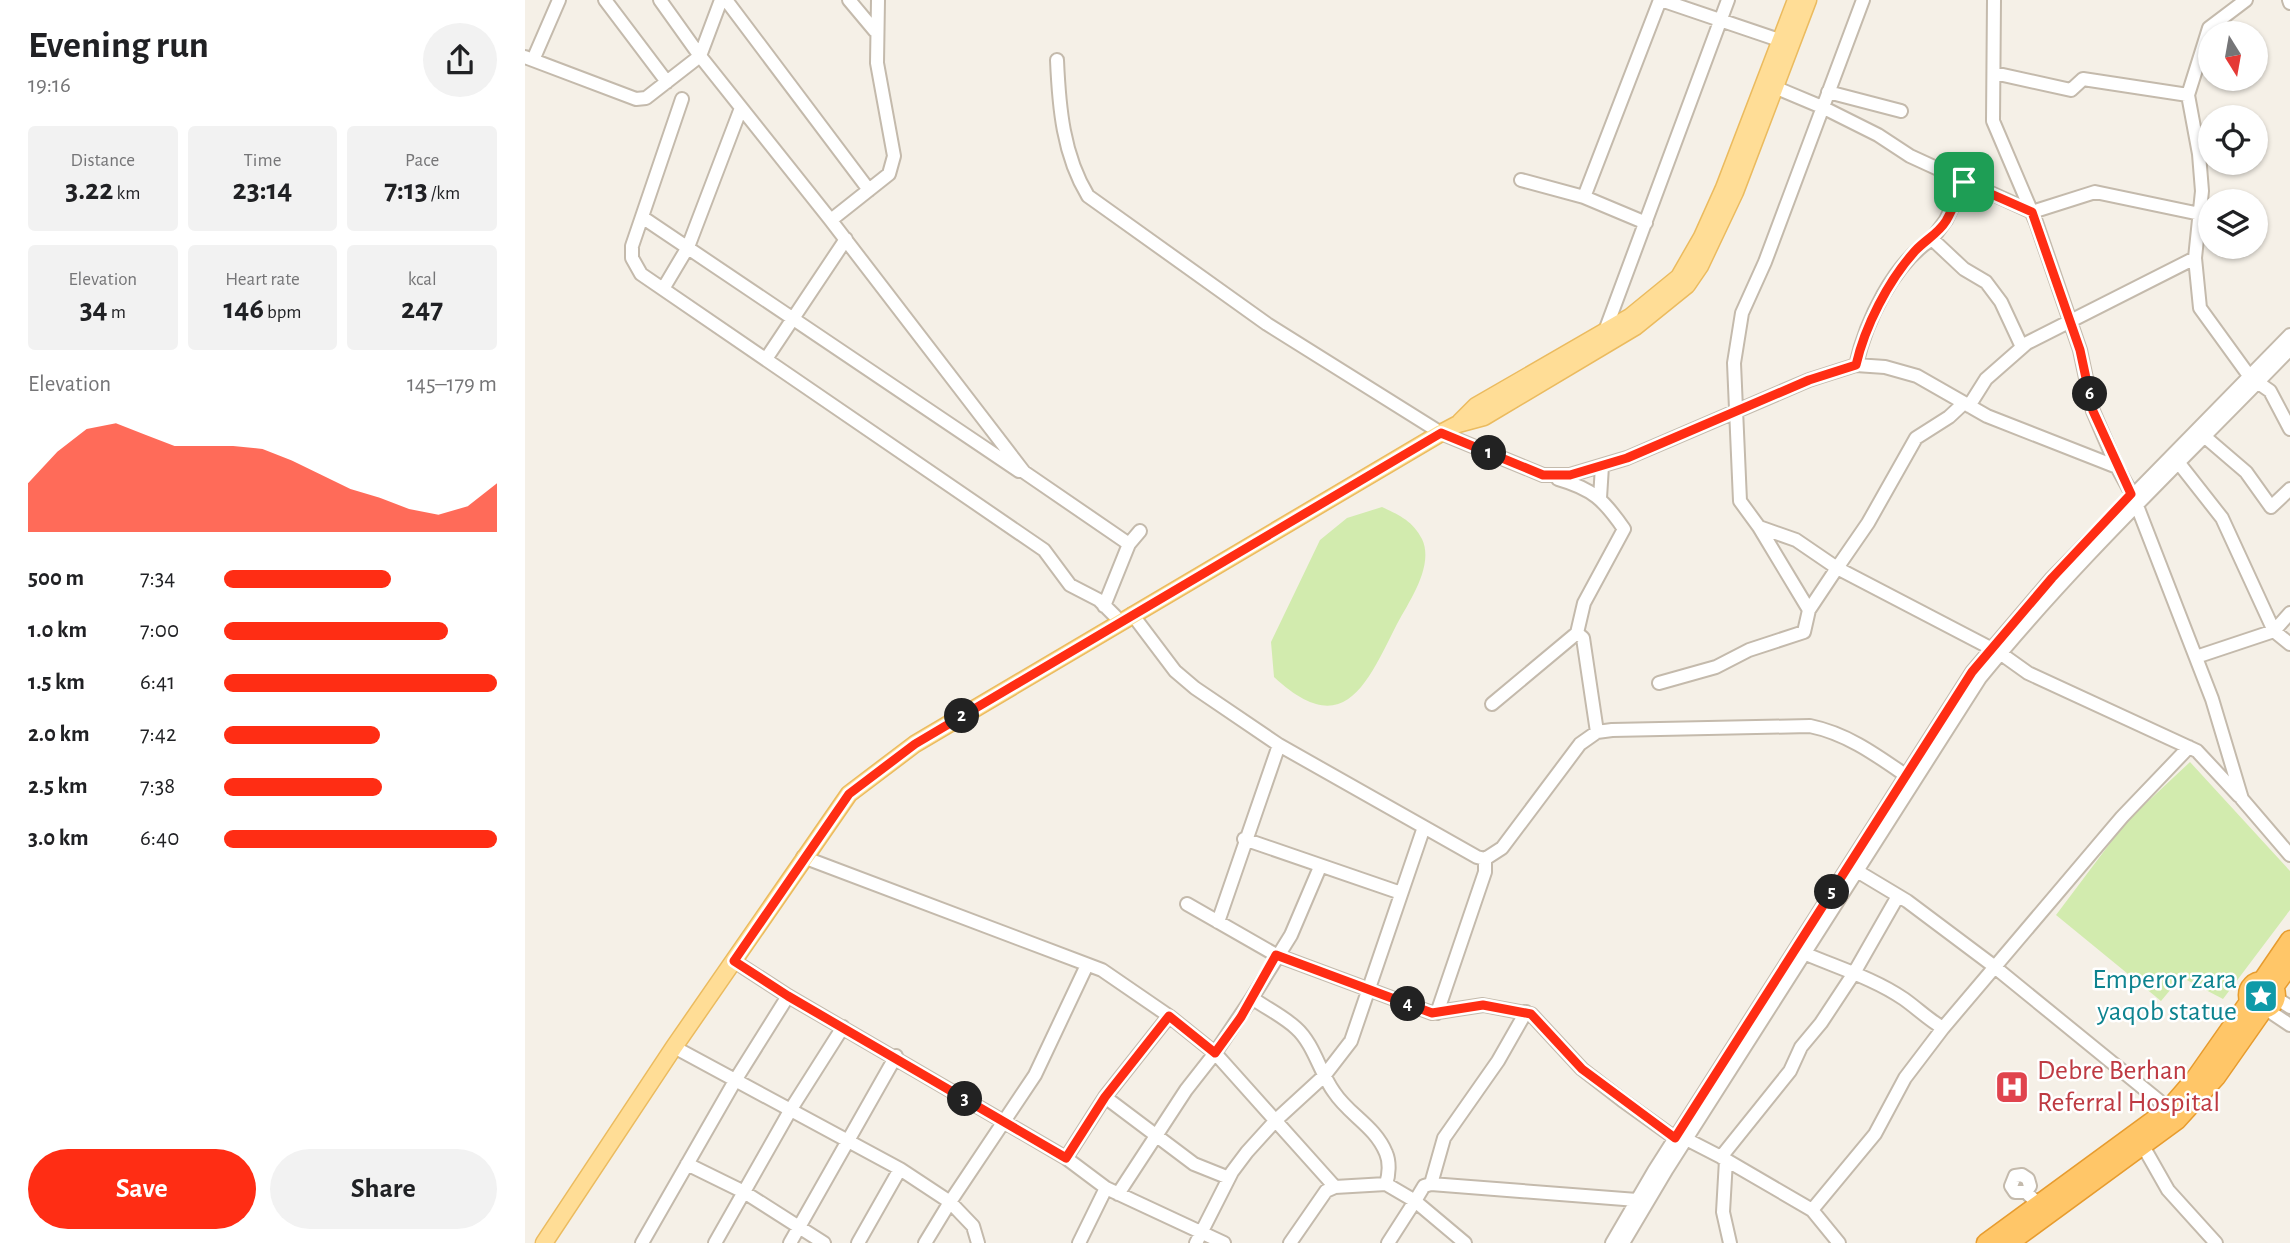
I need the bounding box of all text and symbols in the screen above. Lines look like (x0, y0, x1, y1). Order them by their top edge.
north arrow (2198, 21, 2268, 91)
map controls (2198, 21, 2268, 259)
button: share (423, 23, 497, 97)
text: Evening run (28, 27, 209, 65)
text: 19:16 (28, 74, 71, 97)
button: locate (2198, 105, 2268, 175)
text: Distance (71, 151, 135, 170)
text: Time (244, 151, 281, 170)
text: Pace (405, 151, 439, 170)
pin (1934, 152, 1994, 212)
icon: arrive (1945, 163, 1983, 201)
text: 3.22 (65, 175, 113, 205)
text: 23:14 (233, 175, 292, 205)
text: 7:13 (384, 175, 428, 205)
text: km (113, 184, 140, 203)
text: /km (428, 184, 460, 203)
button: layers (2198, 189, 2268, 259)
text: Elevation (68, 270, 137, 289)
text: Heart rate (225, 270, 300, 289)
text: kcal (408, 270, 437, 289)
text: 34 (80, 294, 108, 324)
text: 146 (224, 294, 264, 324)
text: 247 (401, 294, 443, 324)
text: m (108, 303, 126, 322)
text: bpm (264, 303, 301, 322)
text: Elevation (28, 373, 111, 396)
text: 145–179 m (407, 373, 497, 396)
pin: 6 (2073, 376, 2107, 412)
text: 6 (2085, 384, 2094, 403)
pin: 1 (1471, 435, 1507, 470)
text: 1 (1485, 443, 1492, 462)
text: 500 m (28, 567, 84, 590)
text: 7:34 (140, 567, 175, 590)
text: 1.0 km (28, 619, 87, 642)
text: 7:00 (140, 619, 179, 642)
text: 1.5 km (28, 671, 85, 694)
text: 6:41 (140, 671, 175, 694)
pin: 2 (945, 698, 979, 734)
text: 2 (957, 706, 966, 725)
text: 2.0 km (28, 723, 90, 746)
text: 7:42 (140, 723, 176, 746)
text: 2.5 km (28, 775, 87, 798)
text: 7:38 (140, 775, 175, 798)
text: 3.0 km (28, 827, 89, 850)
text: 6:40 (140, 827, 179, 850)
pin: 5 (1815, 874, 1849, 910)
text: 5 (1827, 882, 1836, 901)
place label: Emperor zara yaqob statue (2092, 966, 2237, 1026)
place icon: Emperor zara yaqob statue (2242, 977, 2280, 1015)
pin: 4 (1391, 986, 1425, 1021)
text: 4 (1403, 994, 1412, 1013)
place label: Debre Berhan Referral Hospital (2037, 1057, 2220, 1117)
hospital icon: Debre Berhan Referral Hospital (1993, 1068, 2031, 1106)
pin: 3 (947, 1082, 983, 1116)
text: 3 (960, 1089, 969, 1108)
button: Save (28, 1149, 256, 1229)
button: Share (270, 1149, 497, 1229)

